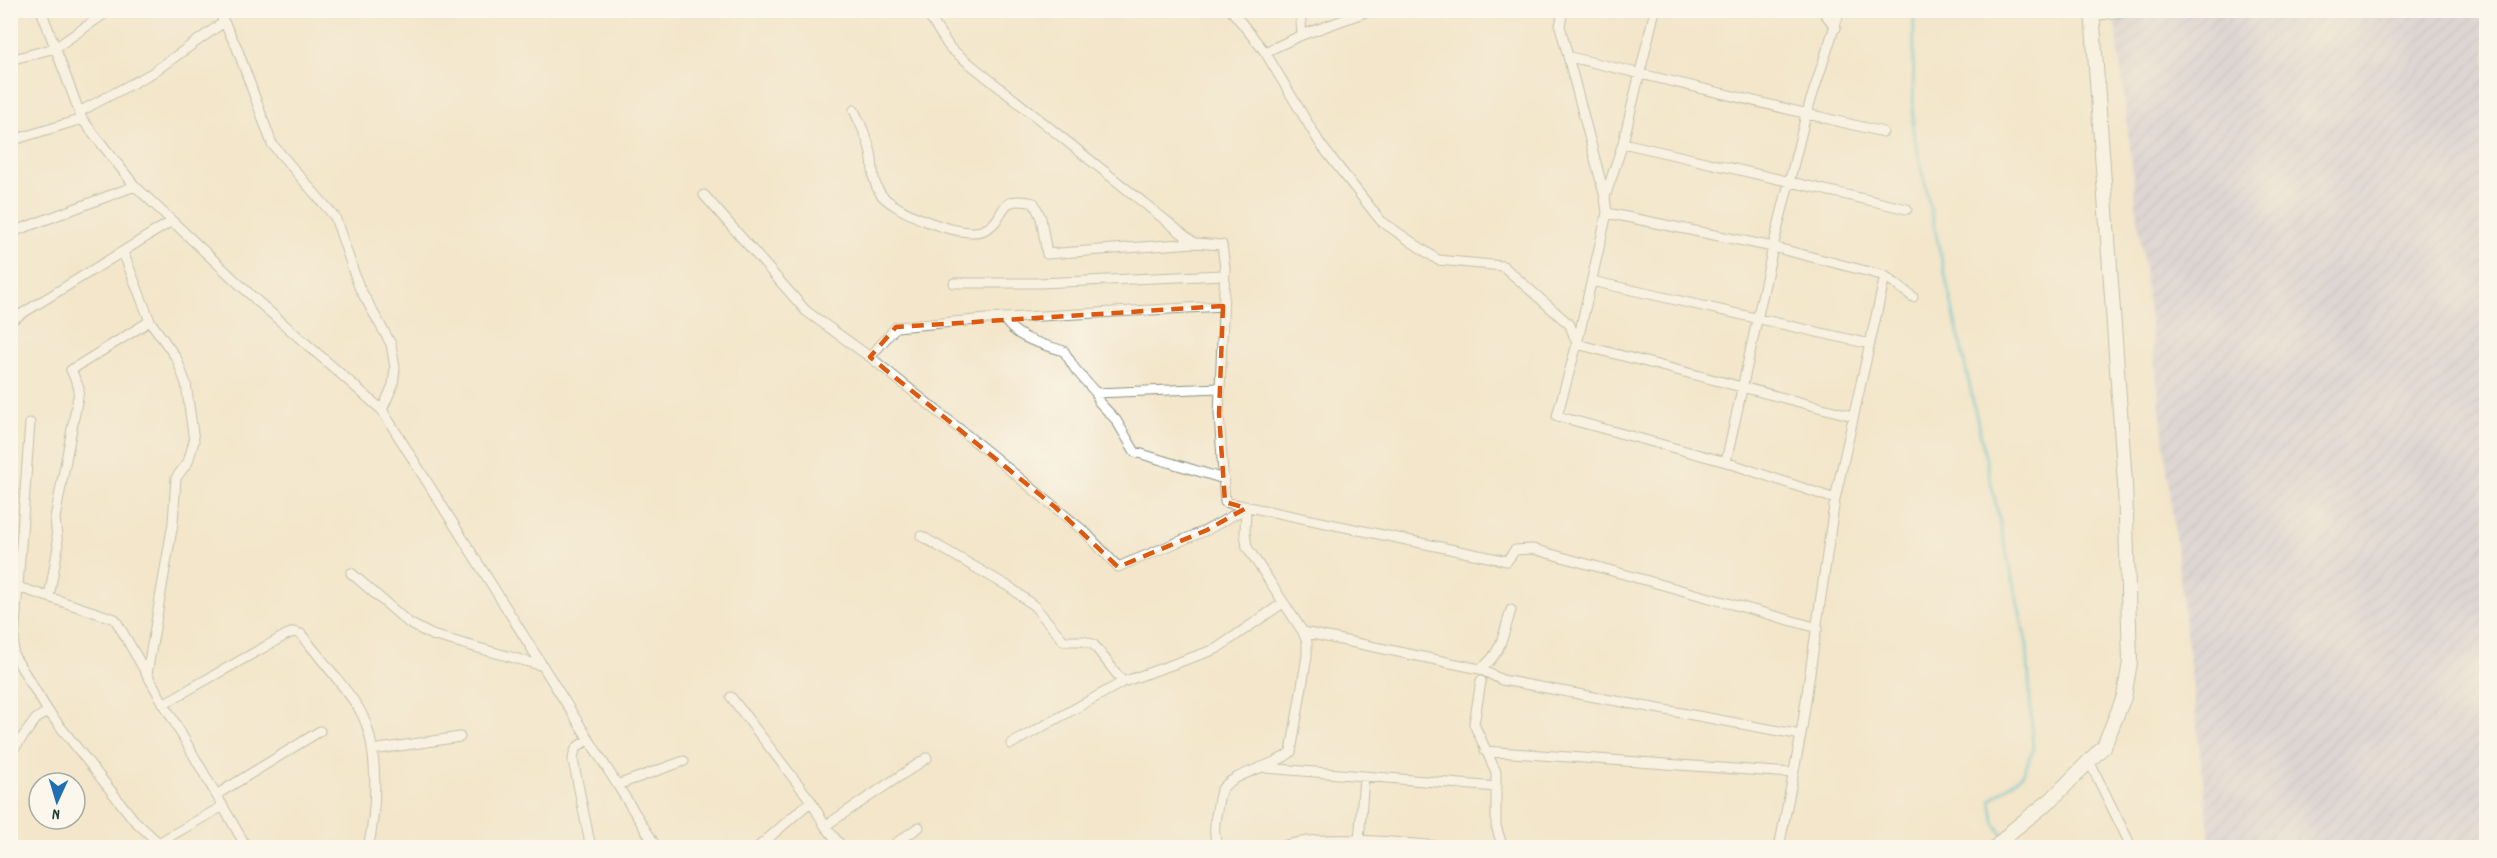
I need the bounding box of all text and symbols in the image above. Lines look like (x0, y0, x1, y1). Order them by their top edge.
north arrow (27, 771, 87, 831)
text: N (51, 802, 61, 825)

